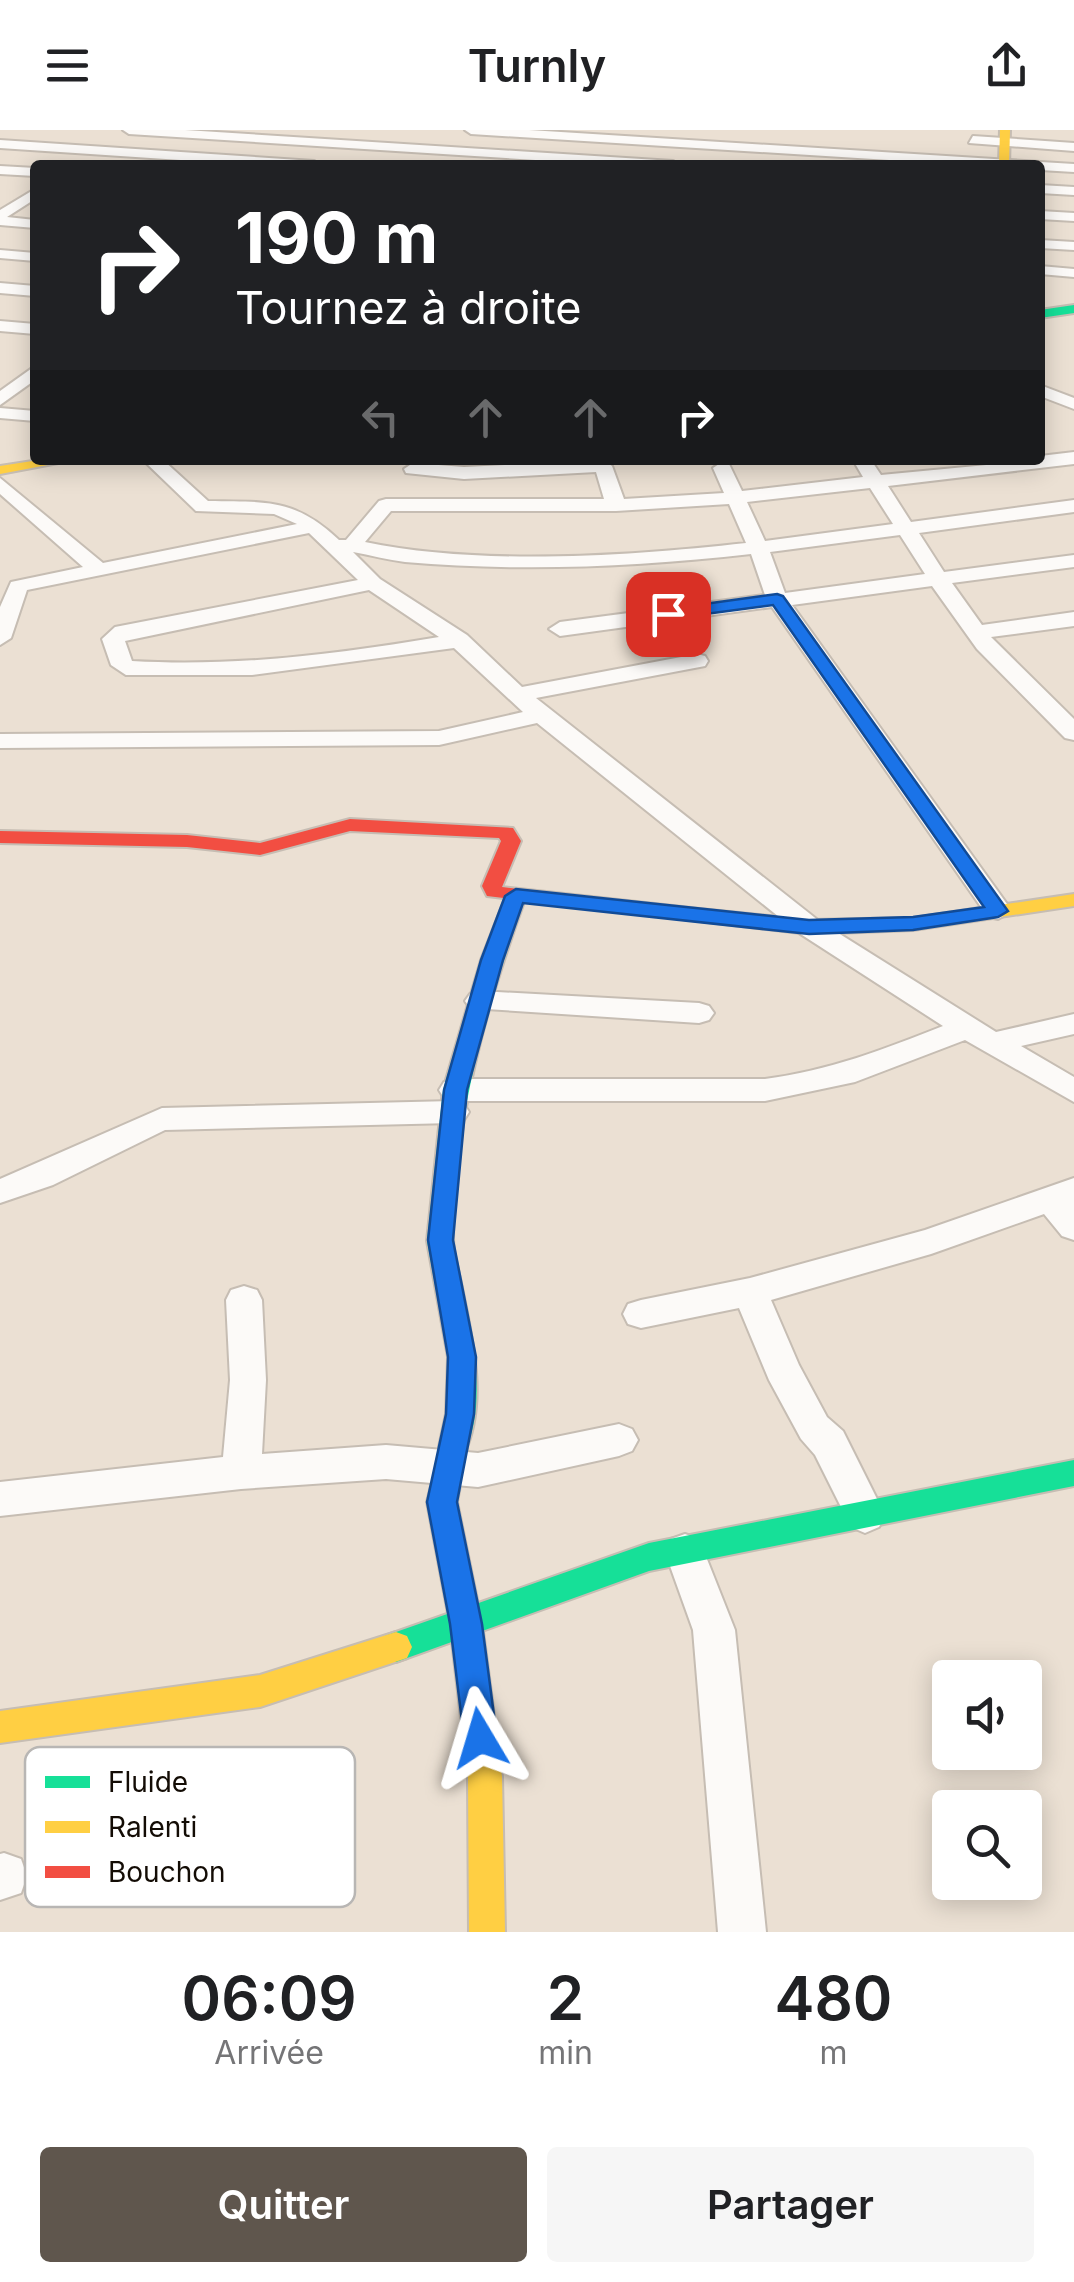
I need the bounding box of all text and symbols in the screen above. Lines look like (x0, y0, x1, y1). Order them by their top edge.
icon: menu (40, 38, 95, 93)
text: Turnly (468, 38, 606, 93)
icon: share (979, 38, 1034, 93)
text: 190 m (235, 195, 438, 280)
icon: right (70, 200, 200, 330)
text: Tournez à droite (235, 280, 582, 335)
icon: left (353, 390, 408, 445)
icon: ahead (458, 390, 513, 445)
icon: ahead (563, 390, 618, 445)
icon: right (668, 390, 723, 445)
pin (626, 572, 711, 657)
icon: arrive (641, 587, 696, 642)
map controls (932, 1660, 1042, 1900)
button: sound (932, 1660, 1042, 1770)
position arrow (428, 1686, 532, 1790)
legend (25, 1747, 355, 1907)
text: Fluide (108, 1765, 188, 1799)
button: search (932, 1790, 1042, 1900)
text: Ralenti (108, 1810, 197, 1844)
text: Bouchon (108, 1855, 226, 1889)
text: 06:09 (182, 1962, 357, 2034)
text: 2 (547, 1962, 584, 2034)
text: 480 (774, 1962, 892, 2034)
text: Arrivée (214, 2033, 324, 2072)
text: min (538, 2033, 593, 2072)
text: m (819, 2033, 847, 2072)
button: Quitter (40, 2147, 527, 2262)
button: Partager (547, 2147, 1034, 2262)

